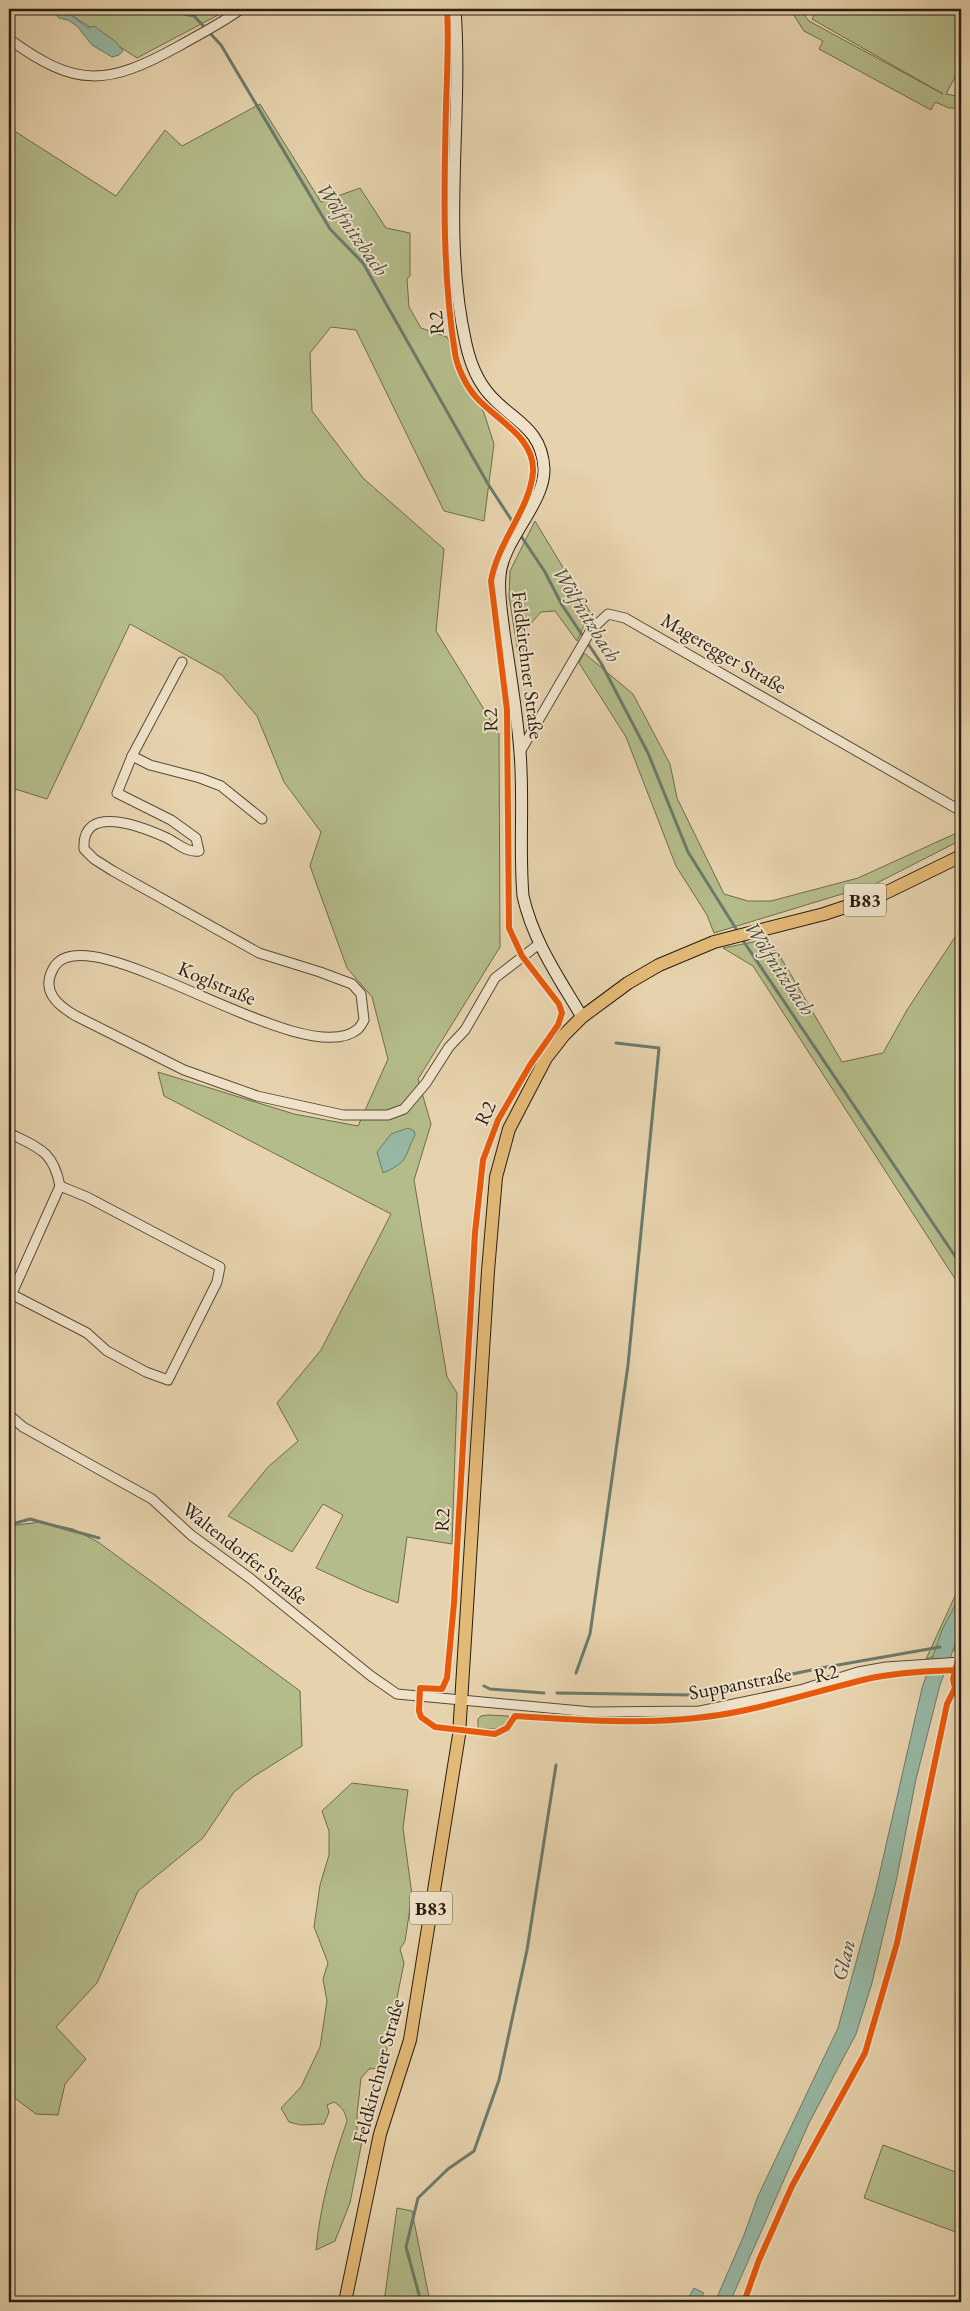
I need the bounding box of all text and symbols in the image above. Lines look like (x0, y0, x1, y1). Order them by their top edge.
water label: Wölfnitzbach (311, 177, 395, 281)
street label: R2 (422, 310, 450, 336)
water label: Wölfnitzbach (547, 561, 627, 667)
street label: Feldkirchner Straße (506, 590, 550, 741)
street label: Mageregger Straße (657, 607, 792, 699)
street label: R2 (477, 707, 503, 732)
road number: B83 (844, 884, 886, 916)
water label: Wölfnitzbach (738, 915, 822, 1021)
street label: Koglstraße (174, 955, 260, 1011)
street label: R2 (468, 1096, 502, 1129)
street label: Waltendorfer Straße (177, 1496, 313, 1610)
street label: R2 (428, 1507, 456, 1533)
street label: R2 (811, 1657, 841, 1689)
street label: Suppanstraße (686, 1660, 794, 1706)
road number: B83 (410, 1892, 452, 1925)
water label: Glan (825, 1937, 861, 1983)
street label: Feldkirchner Straße (346, 1996, 410, 2146)

